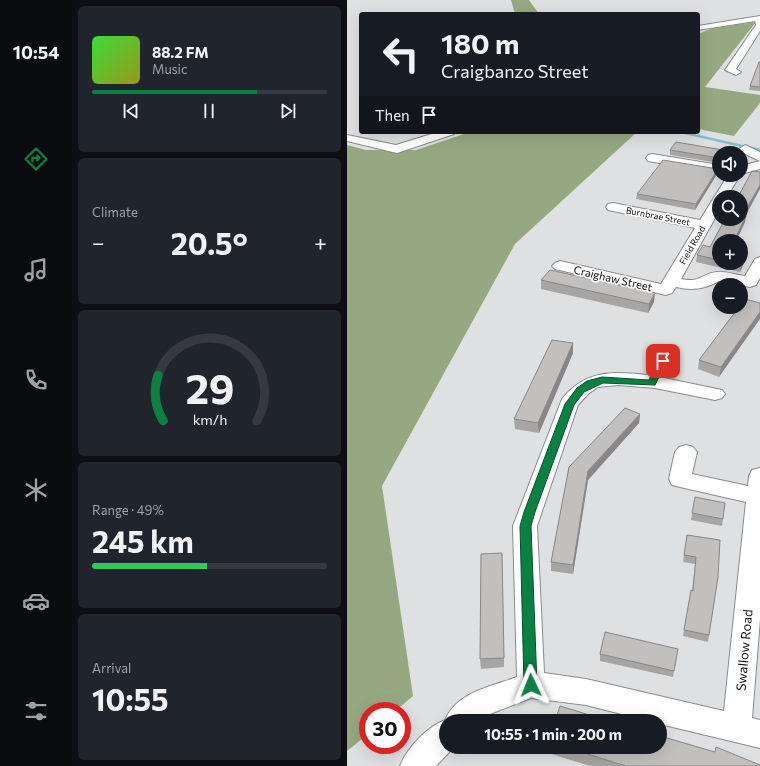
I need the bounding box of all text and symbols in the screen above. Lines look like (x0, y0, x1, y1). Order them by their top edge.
text: 180 m (441, 26, 519, 60)
icon: left (375, 28, 427, 80)
text: 10:54 (13, 41, 59, 63)
text: 88.2 FM (152, 43, 209, 61)
text: Craigbanzo Street (441, 60, 589, 82)
text: Music (152, 61, 187, 77)
icon: previous (120, 100, 142, 122)
icon: pause (198, 100, 220, 122)
icon: next (277, 100, 299, 122)
icon: arrive (418, 104, 440, 126)
text: Then (375, 106, 410, 124)
icon: directions (22, 145, 50, 173)
map controls (712, 146, 748, 314)
button: sound (712, 146, 748, 182)
button: search (712, 190, 748, 226)
text: Climate (92, 204, 138, 220)
street label: Burnbrae Street (625, 204, 691, 228)
text: 20.5° (171, 224, 248, 261)
street label: Field Road (677, 224, 707, 266)
text: − (92, 229, 105, 256)
text: + (314, 229, 327, 256)
button: + (712, 234, 748, 270)
icon: music (22, 256, 50, 284)
street label: Craighaw Street (572, 263, 654, 293)
button: − (712, 278, 748, 314)
pin (646, 344, 680, 378)
icon: arrive (652, 350, 674, 372)
text: 29 (185, 362, 234, 413)
icon: phone (22, 366, 50, 394)
text: km/h (192, 410, 227, 428)
icon: climate (22, 476, 50, 504)
text: Range · 49% (92, 502, 164, 518)
text: 245 km (92, 522, 194, 559)
icon: car (22, 587, 50, 615)
street label: Swallow Road (732, 609, 756, 691)
text: Arrival (92, 660, 131, 676)
position arrow (510, 664, 552, 706)
text: 10:55 (92, 680, 168, 717)
icon: filters (22, 697, 50, 725)
speed limit sign: 30 (359, 702, 411, 754)
text: 10:55 · 1 min · 200 m (484, 725, 622, 743)

